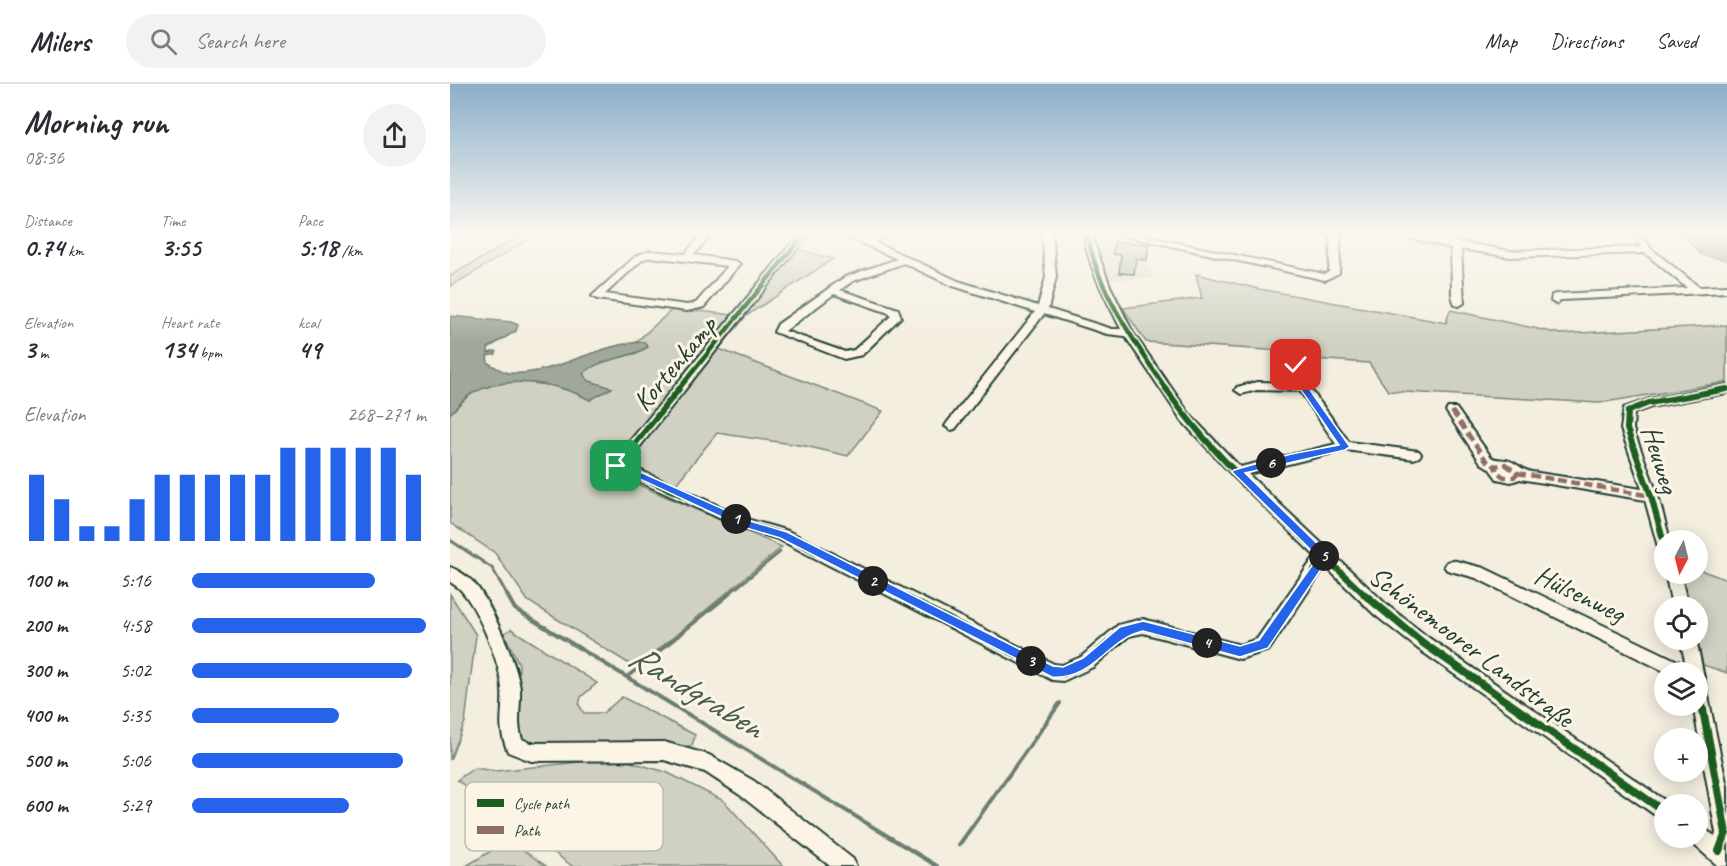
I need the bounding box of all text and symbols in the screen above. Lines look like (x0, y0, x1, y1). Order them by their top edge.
search box (126, 14, 546, 68)
text: Milers (30, 24, 90, 59)
icon: search (147, 25, 180, 58)
text: Search here (195, 27, 285, 55)
text: Map (1485, 28, 1517, 54)
text: Directions (1550, 28, 1623, 54)
text: Saved (1656, 28, 1697, 54)
text: Morning run (24, 101, 168, 143)
button: share (363, 104, 426, 167)
text: 08:36 (24, 145, 64, 170)
text: Distance (24, 211, 72, 231)
text: Time (161, 211, 185, 231)
text: Pace (298, 211, 323, 231)
text: 0.74 (24, 231, 64, 264)
text: 3:55 (161, 231, 200, 264)
text: 5:18 (298, 231, 338, 264)
text: km (64, 241, 84, 261)
text: /km (338, 241, 363, 261)
street label: Kortenkamp (625, 307, 726, 418)
text: Elevation (24, 313, 73, 333)
text: Heart rate (161, 313, 219, 333)
text: kcal (298, 313, 319, 333)
text: 3 (24, 333, 36, 366)
text: 134 (161, 333, 196, 366)
text: 49 (298, 333, 321, 366)
pin (1270, 339, 1321, 390)
text: m (36, 343, 49, 363)
text: bpm (196, 343, 222, 363)
icon: check (1279, 348, 1312, 381)
text: Elevation (24, 402, 86, 427)
text: 268–271 m (347, 402, 426, 427)
street label: Heuweg (1634, 421, 1688, 499)
pin (590, 440, 641, 491)
pin: 6 (1256, 448, 1286, 478)
icon: arrive (599, 449, 632, 482)
text: 6 (1267, 453, 1275, 473)
pin: 1 (721, 504, 751, 534)
text: 1 (732, 509, 740, 529)
north arrow (1654, 530, 1708, 584)
map controls (1654, 530, 1708, 848)
pin: 5 (1309, 541, 1339, 571)
text: 5 (1321, 546, 1327, 566)
street label: Hülsenweg (1529, 557, 1632, 631)
street label: Schönemoorer Landstraße (1362, 558, 1583, 736)
pin: 2 (858, 566, 888, 596)
text: 100 m (24, 568, 67, 593)
text: 5:16 (120, 568, 151, 593)
text: 2 (869, 571, 877, 591)
button: locate (1654, 596, 1708, 650)
text: 200 m (24, 613, 67, 638)
text: 4:58 (120, 613, 151, 638)
pin: 4 (1192, 628, 1222, 658)
water label: Randgraben (621, 633, 775, 751)
text: 4 (1203, 633, 1211, 653)
pin: 3 (1016, 646, 1046, 676)
text: 3 (1027, 651, 1035, 671)
text: 300 m (24, 658, 67, 683)
text: 5:02 (120, 658, 151, 683)
button: layers (1654, 662, 1708, 716)
text: 400 m (24, 703, 67, 728)
text: 5:35 (120, 703, 151, 728)
button: + (1654, 728, 1708, 782)
text: 500 m (24, 748, 67, 773)
text: 5:06 (120, 748, 151, 773)
legend (465, 782, 663, 851)
text: 600 m (24, 793, 68, 818)
text: 5:29 (120, 793, 151, 818)
text: Cycle path (514, 794, 570, 814)
button: − (1654, 794, 1708, 848)
text: Path (514, 821, 541, 841)

